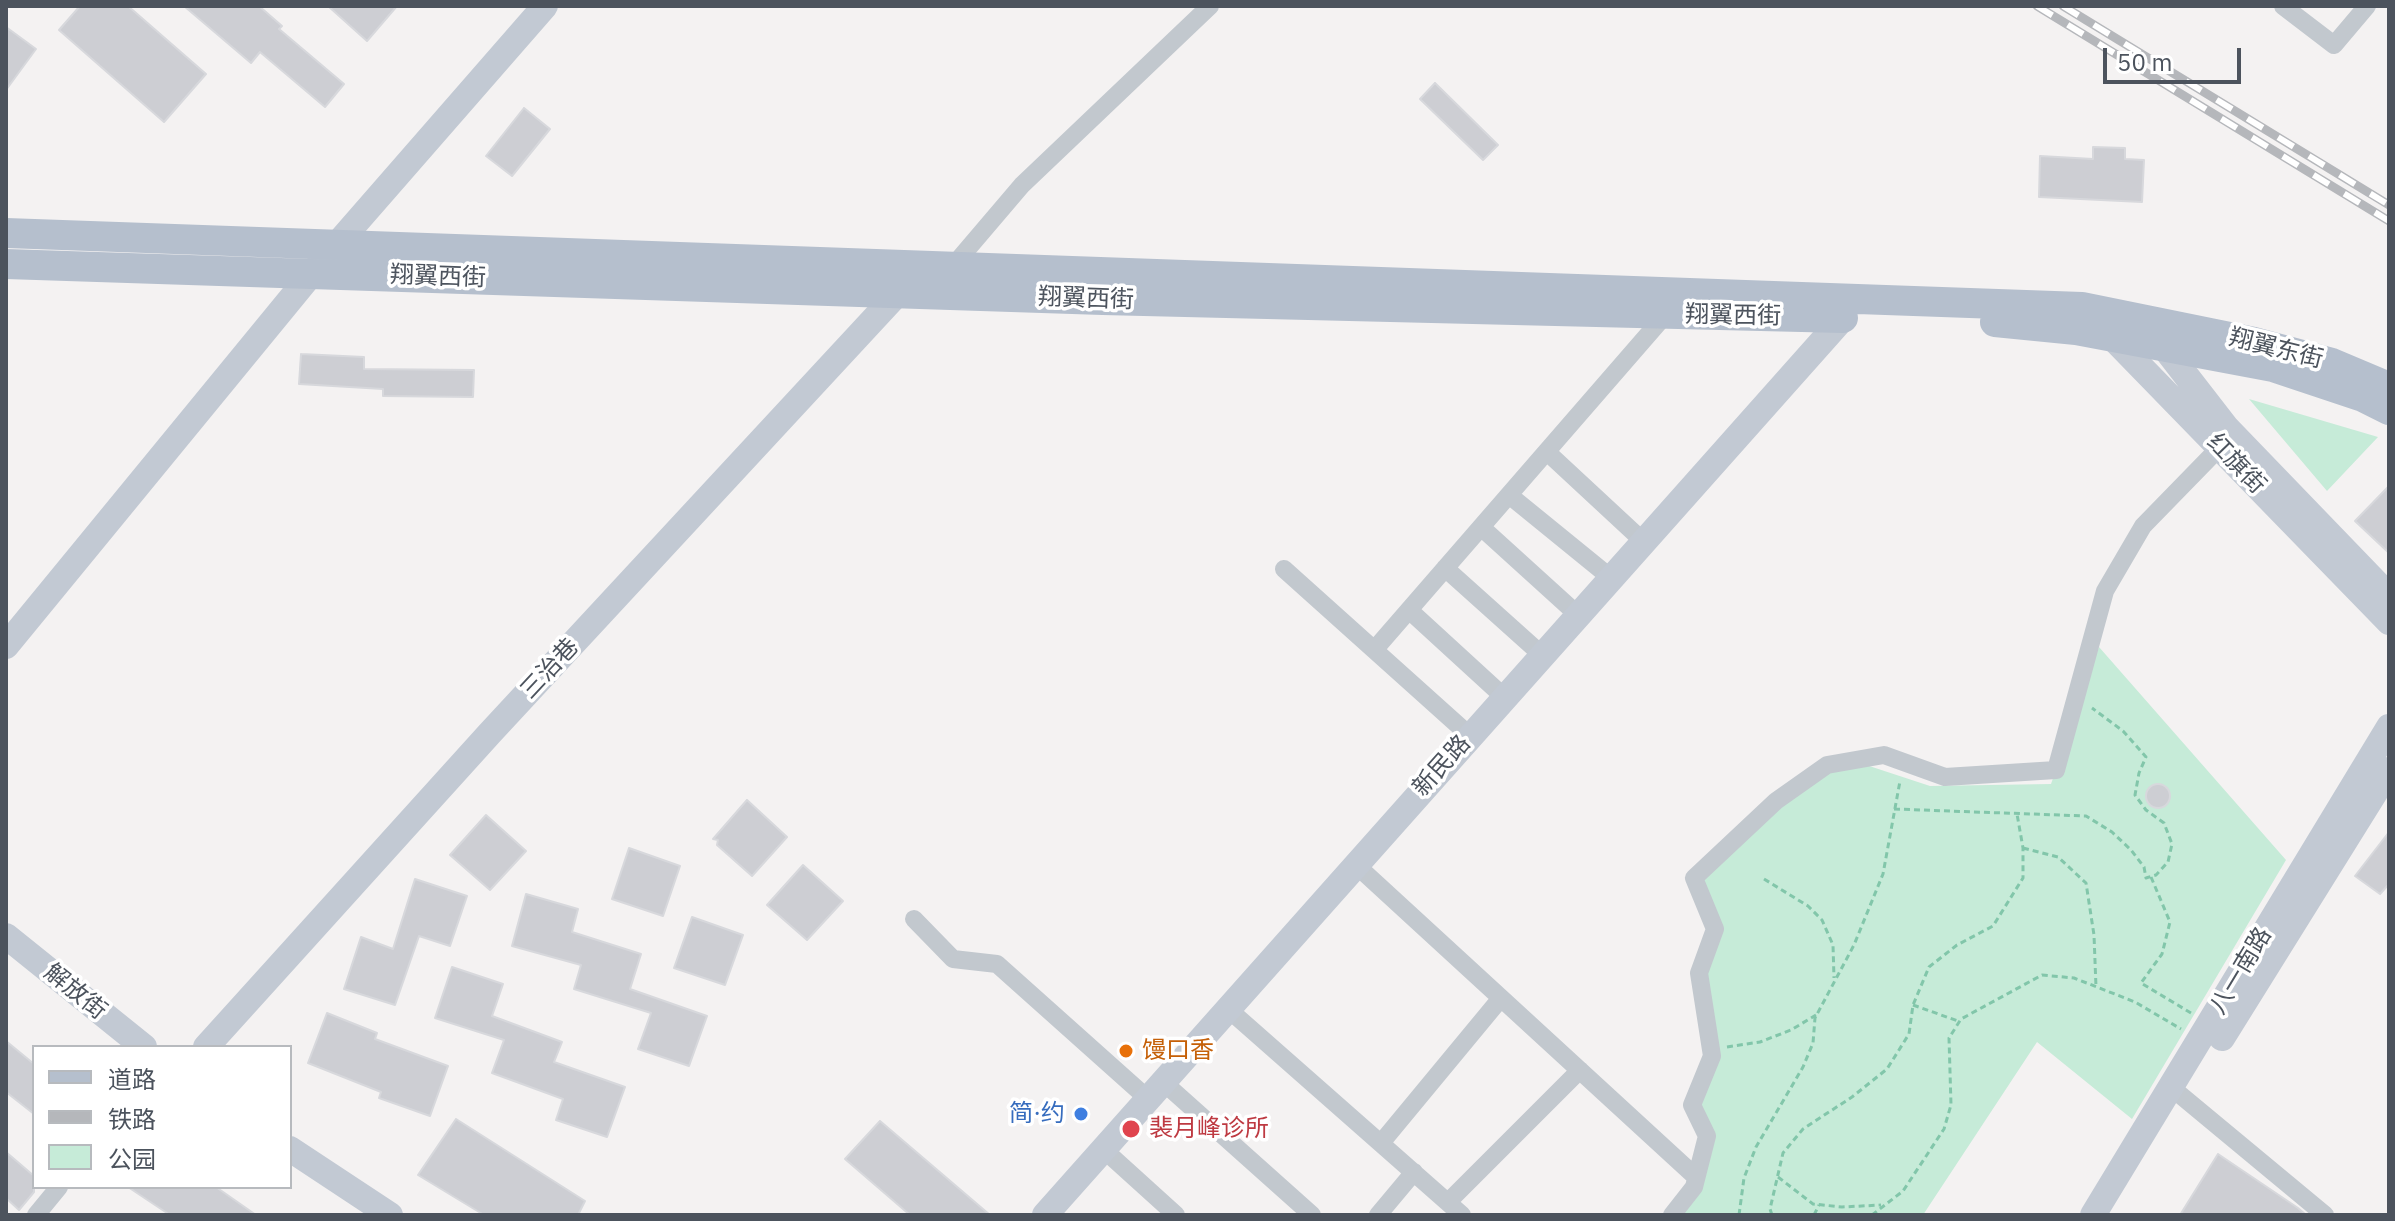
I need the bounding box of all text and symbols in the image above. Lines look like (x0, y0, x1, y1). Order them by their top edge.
scale bar (2107, 32, 2245, 82)
text: 50 m (2117, 46, 2172, 78)
street label: 翔翼西街 (390, 261, 486, 293)
street label: 翔翼西街 (1038, 283, 1134, 315)
street label: 翔翼西街 (1685, 301, 1781, 331)
street label: 翔翼东街 (2226, 323, 2326, 375)
street label: 红旗街 (2201, 428, 2271, 500)
street label: 三治巷 (515, 633, 585, 705)
street label: 新民路 (1407, 730, 1477, 802)
street label: 八一南路 (2204, 922, 2278, 1020)
street label: 解放街 (38, 958, 112, 1026)
place label: 馒口香 (1142, 1037, 1214, 1065)
marker: 馒口香 (1117, 1042, 1135, 1060)
legend (32, 1045, 292, 1189)
text: 道路 (108, 1063, 156, 1095)
place label: 简·约 (1009, 1100, 1065, 1128)
text: 铁路 (108, 1103, 156, 1135)
marker: 简·约 (1072, 1105, 1090, 1123)
place label: 裴月峰诊所 (1149, 1115, 1269, 1143)
marker: 裴月峰诊所 (1120, 1118, 1142, 1140)
text: 公园 (108, 1143, 156, 1175)

